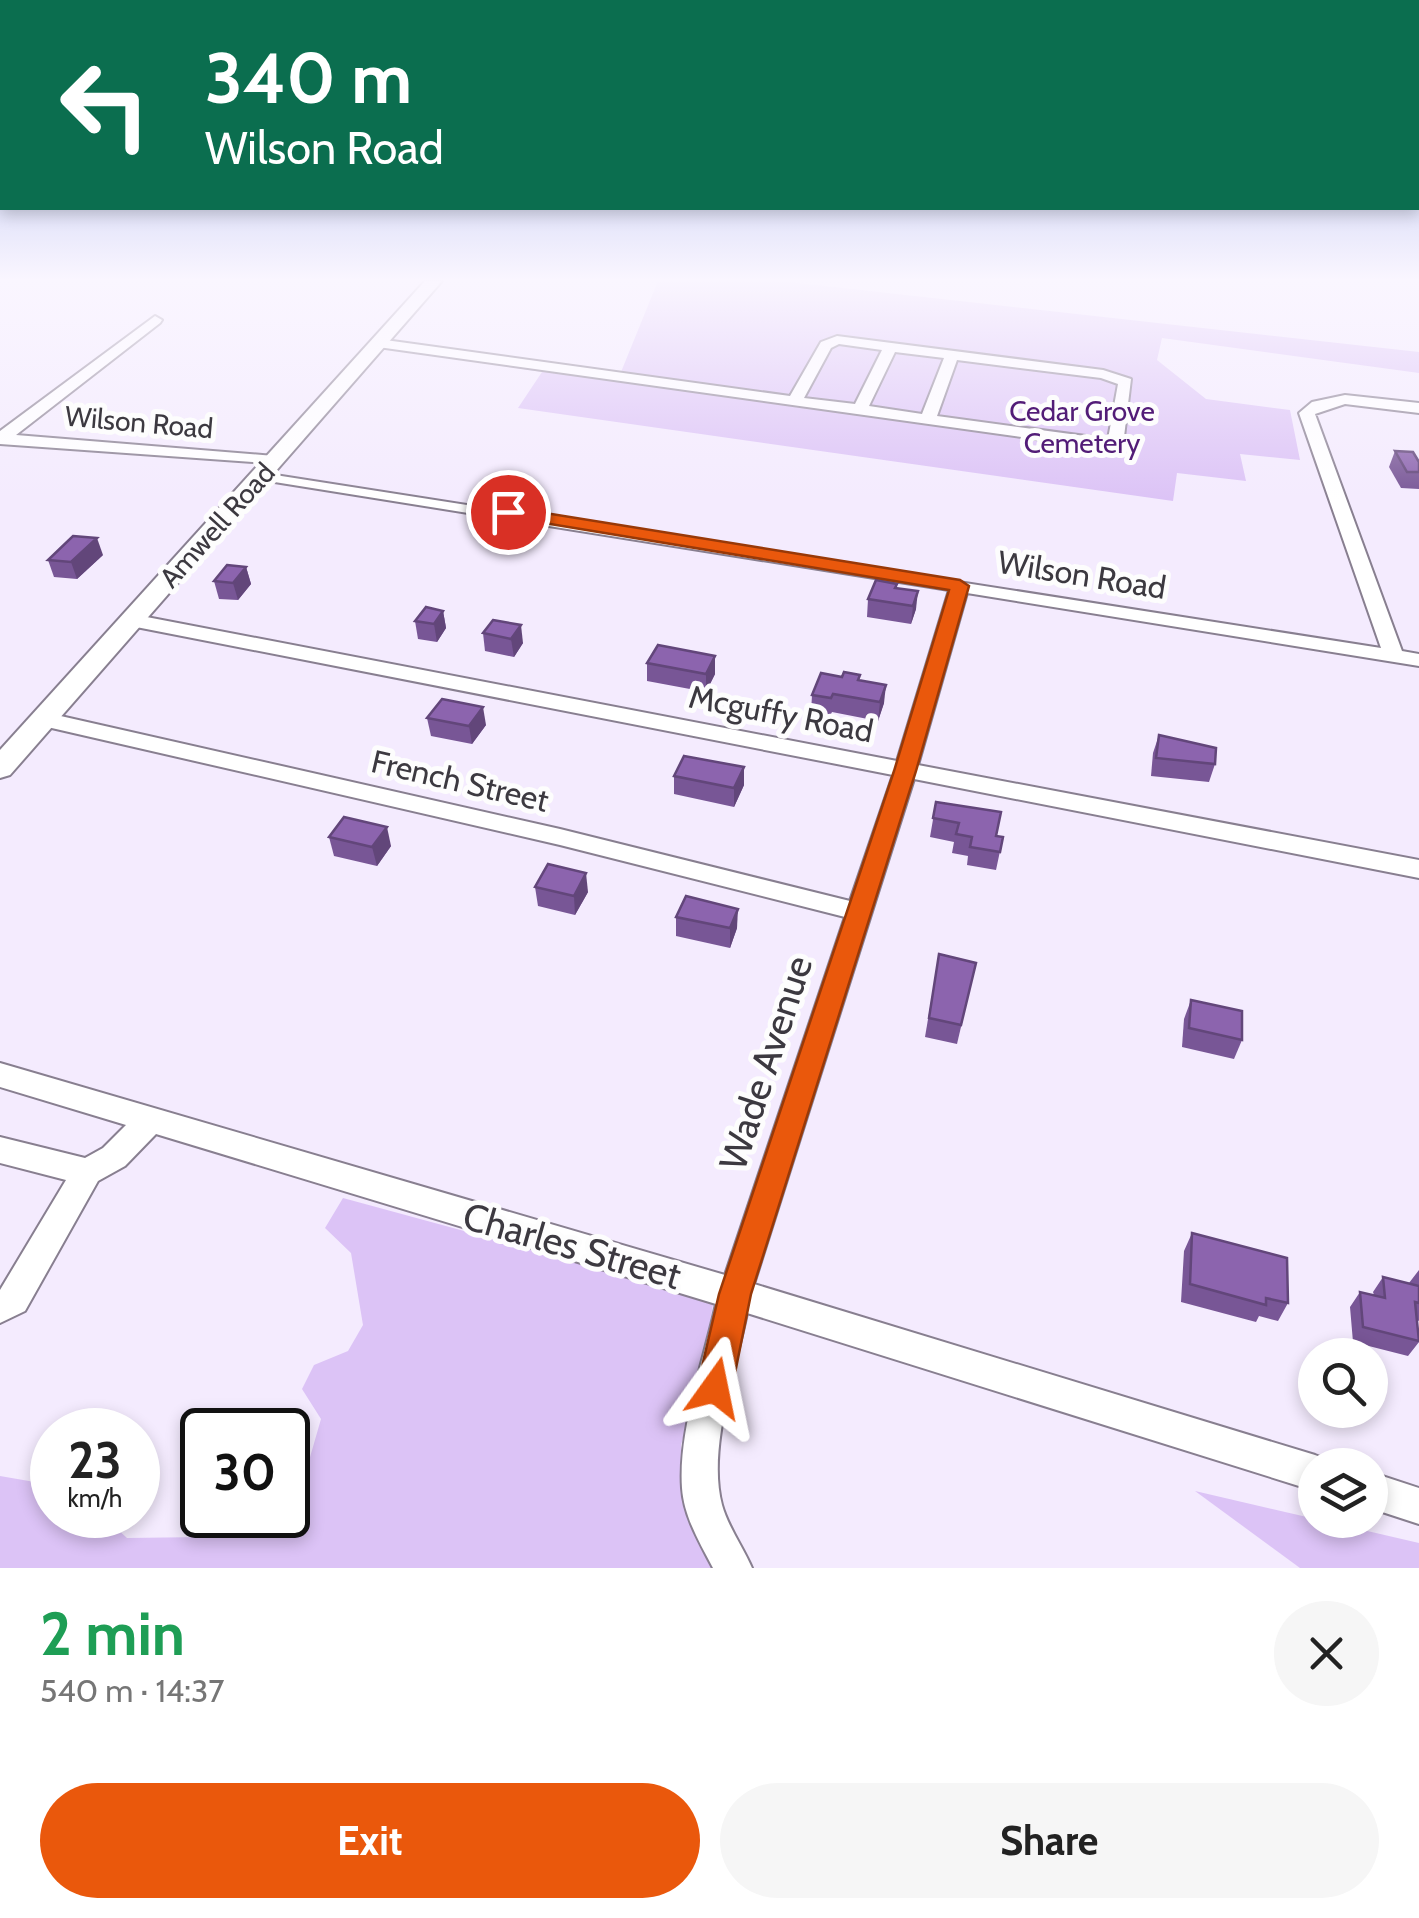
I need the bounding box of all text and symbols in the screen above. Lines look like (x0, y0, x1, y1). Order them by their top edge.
text: 340 m (205, 35, 412, 121)
icon: left (40, 40, 170, 170)
text: Wilson Road (205, 121, 444, 175)
park label: Cedar Grove Cemetery (1009, 394, 1155, 460)
street label: Wilson Road (64, 399, 214, 445)
street label: Amwell Road (152, 456, 282, 594)
pin (466, 470, 551, 555)
icon: arrive (481, 485, 536, 540)
street label: Wilson Road (995, 542, 1169, 607)
street label: Mcguffy Road (686, 677, 876, 750)
street label: French Street (368, 741, 553, 820)
street label: Wade Avenue (709, 950, 822, 1176)
street label: Charles Street (458, 1192, 687, 1299)
position arrow (663, 1336, 767, 1440)
map controls (1298, 1338, 1388, 1538)
button: search (1298, 1338, 1388, 1428)
speed limit sign: 30 (180, 1408, 310, 1538)
text: 23 (68, 1430, 122, 1491)
button: layers (1298, 1448, 1388, 1538)
text: km/h (68, 1483, 122, 1513)
text: 2 min (40, 1597, 185, 1670)
button: close (1274, 1601, 1379, 1706)
text: 540 m · 14:37 (40, 1671, 224, 1710)
button: Exit (40, 1783, 700, 1898)
button: Share (720, 1783, 1379, 1898)

